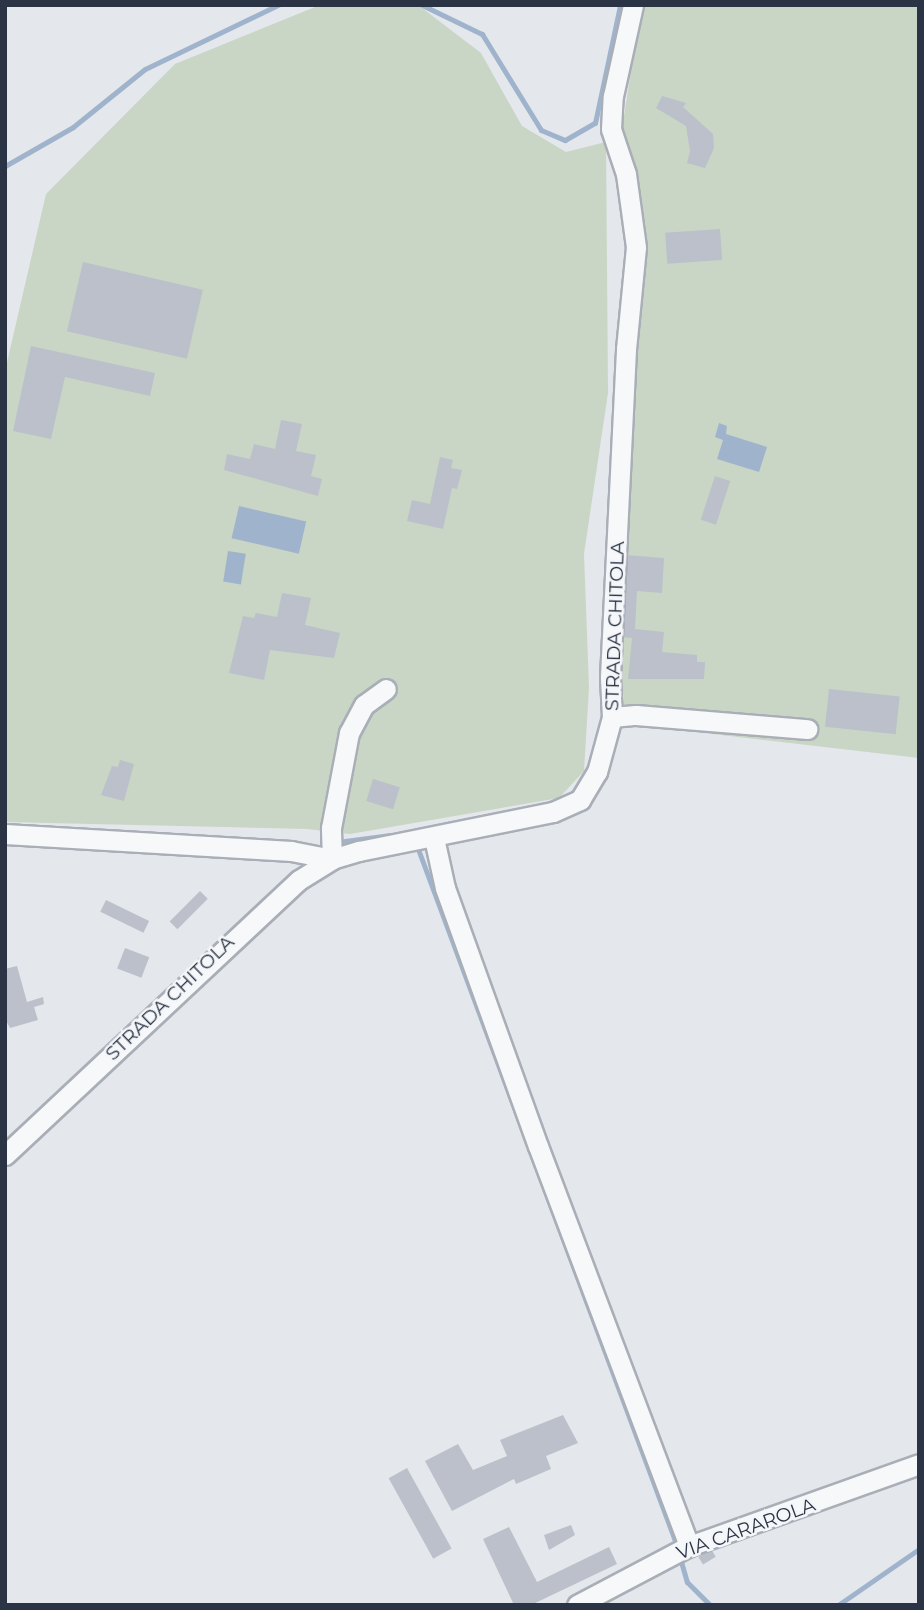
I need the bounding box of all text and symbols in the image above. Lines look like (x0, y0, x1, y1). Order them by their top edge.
street label: STRADA CHITOLA (601, 541, 629, 711)
street label: STRADA CHITOLA (101, 931, 239, 1065)
street label: VIA CARAROLA (674, 1493, 818, 1565)

